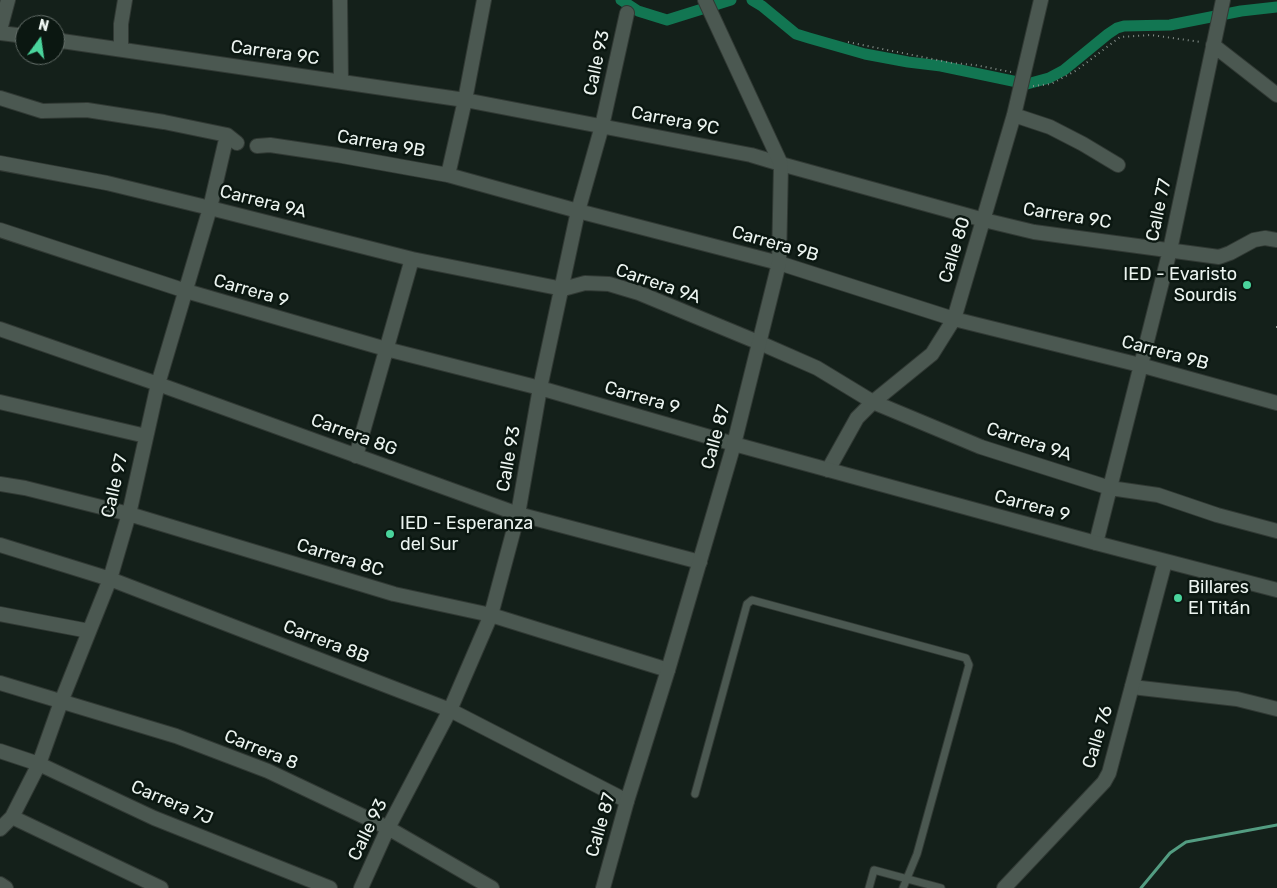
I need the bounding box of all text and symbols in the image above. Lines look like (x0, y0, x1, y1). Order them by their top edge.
north arrow (15, 15, 65, 65)
text: N (37, 16, 50, 35)
street label: Calle 93 (580, 28, 614, 98)
street label: Carrera 9C (229, 36, 321, 70)
street label: Carrera 9C (629, 102, 721, 140)
street label: Carrera 9B (335, 126, 427, 162)
street label: Calle 77 (1142, 177, 1176, 243)
street label: Carrera 9A (217, 181, 309, 223)
street label: Carrera 9C (1021, 198, 1113, 234)
street label: Calle 80 (935, 214, 975, 286)
street label: Carrera 9B (729, 221, 821, 267)
street label: Carrera 9A (613, 259, 703, 309)
place label: IED - Evaristo Sourdis (1123, 264, 1237, 306)
street label: Carrera 9 (211, 270, 291, 312)
marker: IED - Evaristo Sourdis (1241, 279, 1253, 291)
street label: Carrera 9B (1119, 331, 1211, 375)
street label: Carrera 9 (602, 377, 682, 419)
street label: Calle 87 (697, 402, 735, 472)
street label: Carrera 8G (308, 409, 400, 461)
street label: Carrera 9A (984, 418, 1074, 466)
street label: Calle 93 (493, 424, 525, 494)
street label: Calle 97 (97, 452, 133, 520)
street label: Carrera 9 (992, 486, 1072, 526)
place label: IED - Esperanza del Sur (400, 513, 533, 556)
marker: IED - Esperanza del Sur (384, 528, 396, 540)
street label: Carrera 8C (294, 535, 386, 581)
place label: Billares El Titán (1188, 577, 1250, 620)
marker: Billares El Titán (1172, 592, 1184, 604)
street label: Carrera 8B (280, 616, 372, 668)
street label: Calle 76 (1078, 703, 1118, 771)
street label: Carrera 8 (221, 725, 301, 775)
street label: Carrera 7J (128, 776, 216, 830)
street label: Calle 87 (582, 790, 620, 860)
street label: Calle 93 (344, 795, 392, 865)

